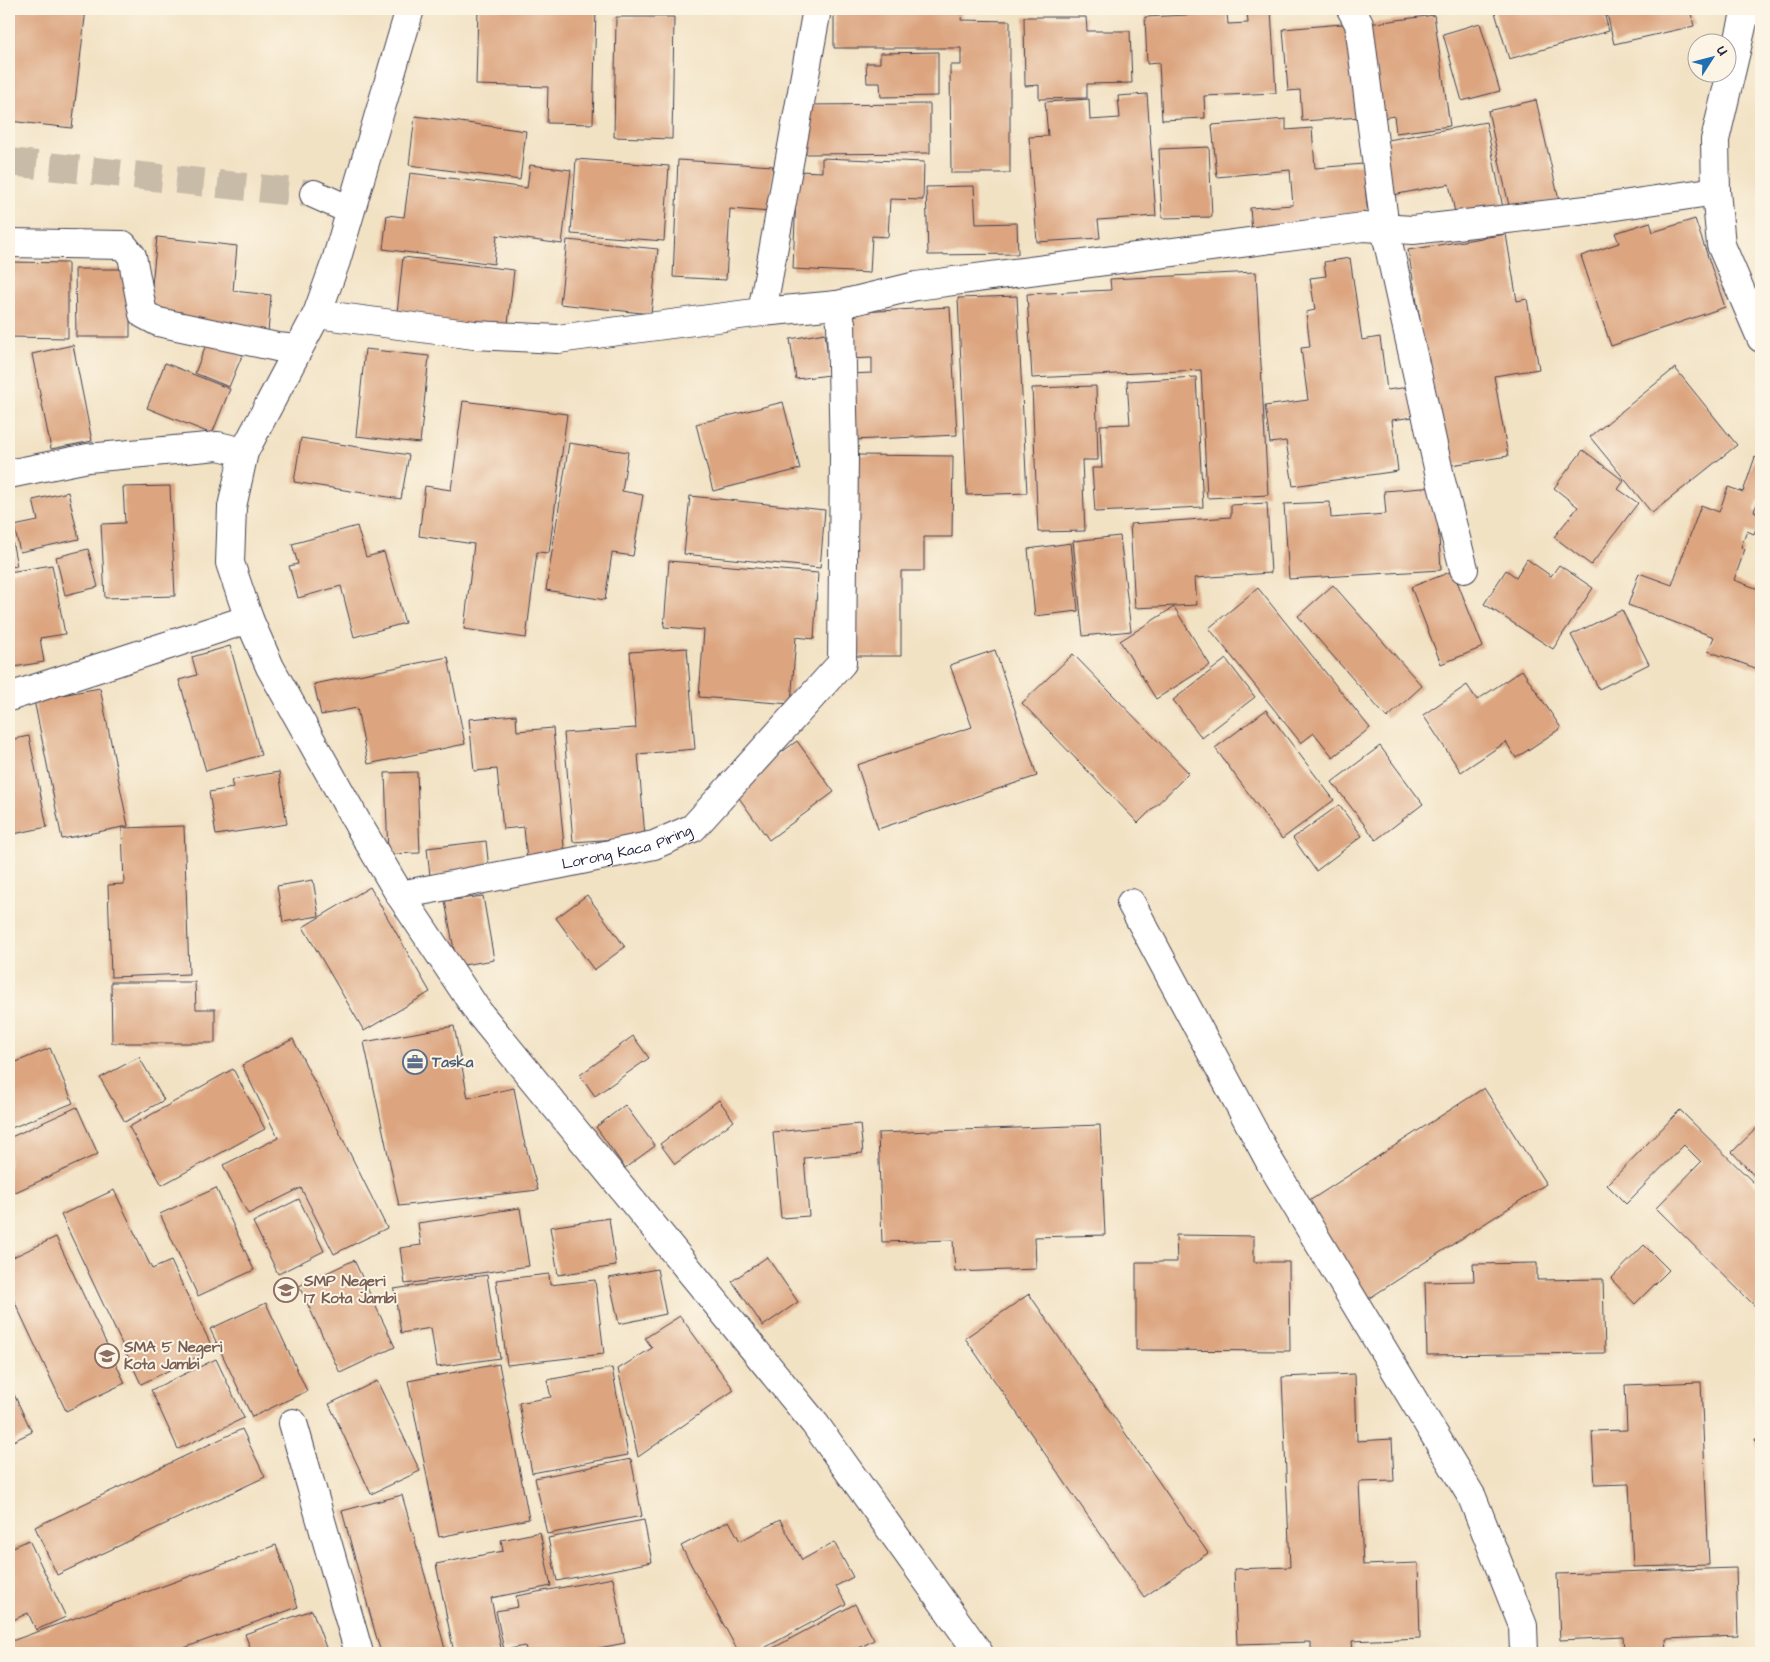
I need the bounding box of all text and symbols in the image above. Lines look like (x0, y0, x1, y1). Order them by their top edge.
north arrow (1688, 32, 1738, 82)
text: U (1711, 42, 1732, 60)
street label: Lorong Kaca Piring (560, 820, 696, 875)
office icon: Taska (402, 1049, 428, 1075)
place label: Taska (431, 1052, 474, 1073)
place label: SMP Negeri 17 Kota Jambi (303, 1271, 397, 1309)
school or university icon: SMP Negeri 17 Kota Jambi (273, 1277, 299, 1303)
place label: SMA 5 Negeri Kota Jambi (123, 1337, 223, 1375)
school or university icon: SMA 5 Negeri Kota Jambi (94, 1343, 120, 1369)

